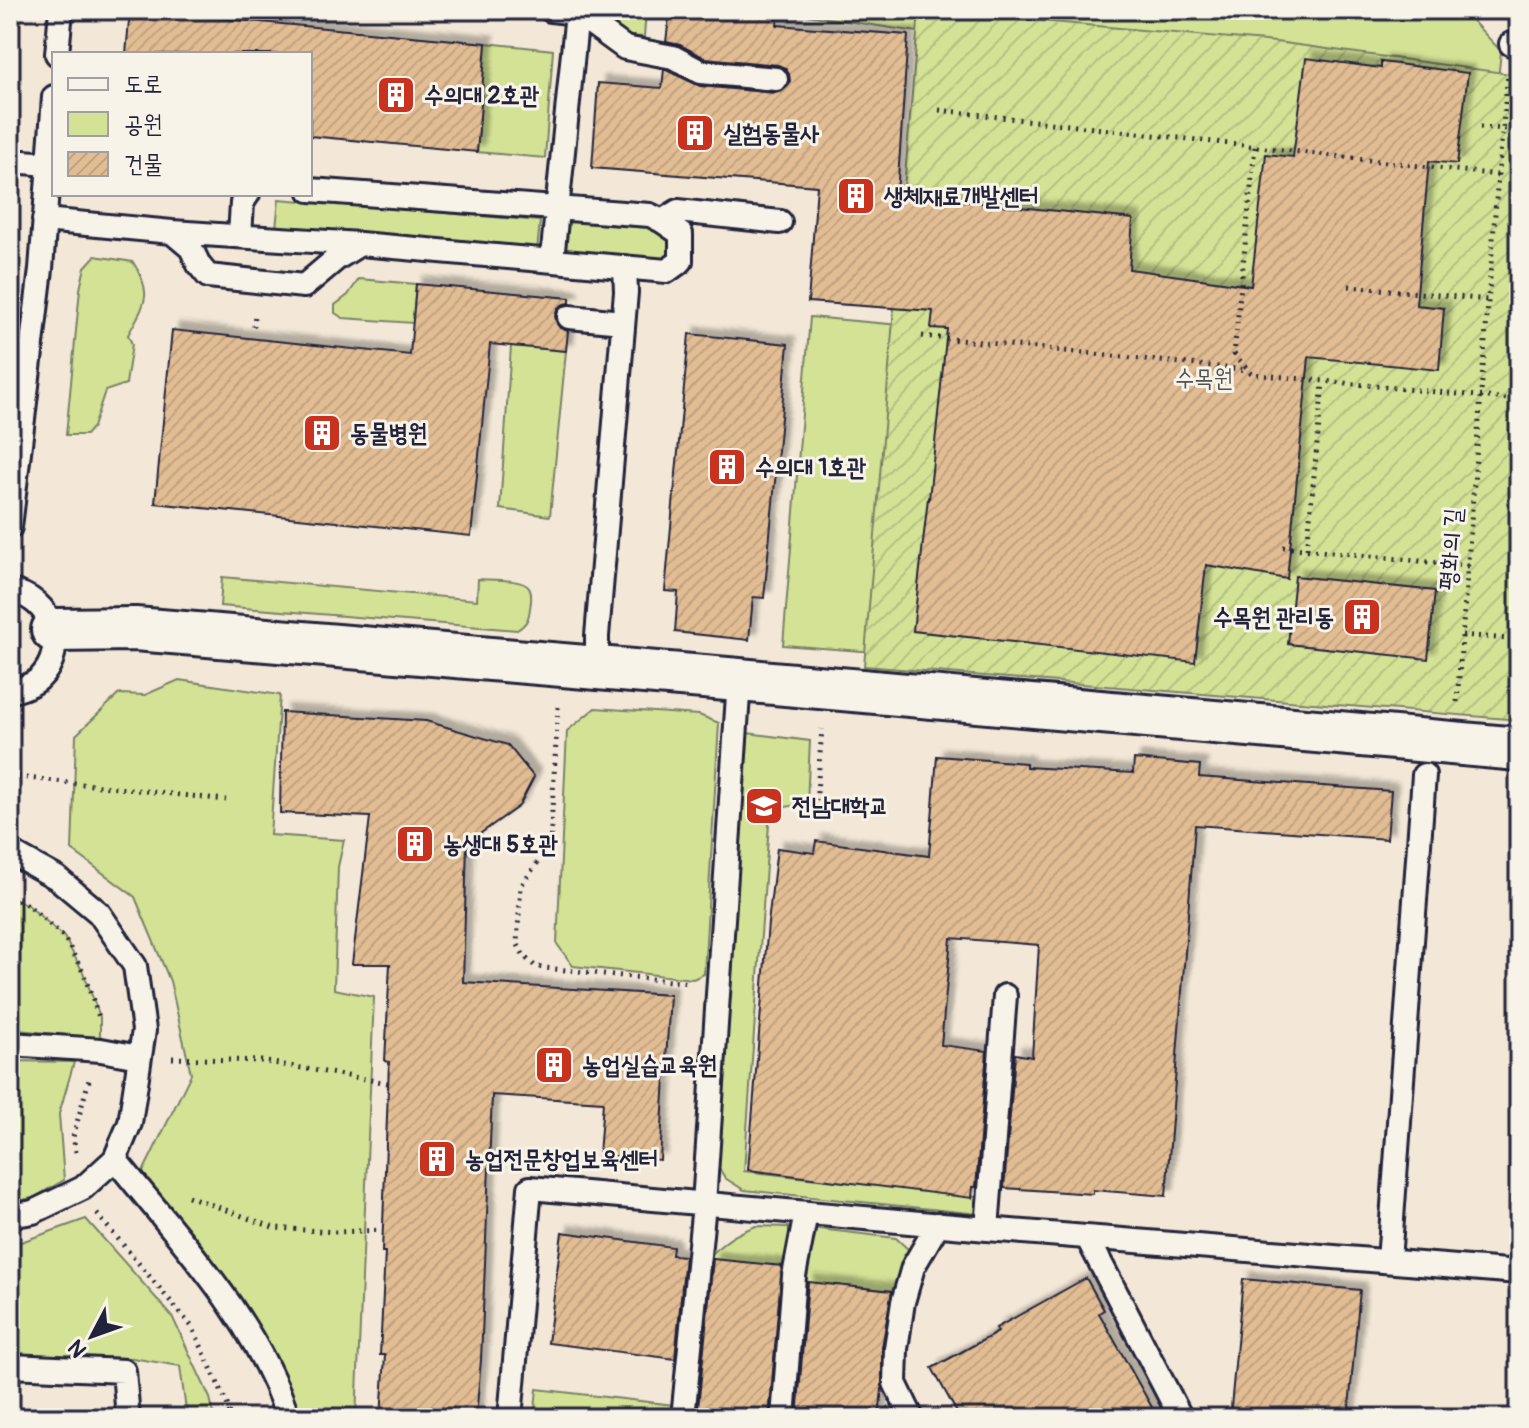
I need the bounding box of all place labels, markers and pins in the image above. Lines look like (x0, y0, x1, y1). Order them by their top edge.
building icon: 수의대 2호관 (375, 74, 417, 116)
place label: 수의대 2호관 (424, 81, 540, 110)
building icon: 실험동물사 (674, 112, 716, 154)
place label: 실험동물사 (723, 119, 820, 148)
building icon: 생체재료개발센터 (835, 175, 877, 217)
place label: 생체재료개발센터 (883, 182, 1039, 211)
building icon: 동물병원 (301, 412, 343, 454)
place label: 동물병원 (350, 419, 427, 448)
building icon: 수의대 1호관 (706, 446, 748, 488)
place label: 수의대 1호관 (755, 453, 867, 482)
building icon: 수목원 관리동 (1341, 596, 1383, 638)
place label: 수목원 관리동 (1213, 603, 1334, 632)
school or university icon: 전남대학교 (743, 785, 785, 827)
place label: 전남대학교 (792, 792, 889, 821)
building icon: 농생대 5호관 (394, 823, 436, 865)
place label: 농생대 5호관 (443, 830, 558, 859)
building icon: 농업실습교육원 (533, 1044, 575, 1086)
place label: 농업실습교육원 (582, 1051, 717, 1080)
building icon: 농업전문창업보육센터 (416, 1138, 458, 1180)
place label: 농업전문창업보육센터 (465, 1145, 658, 1174)

